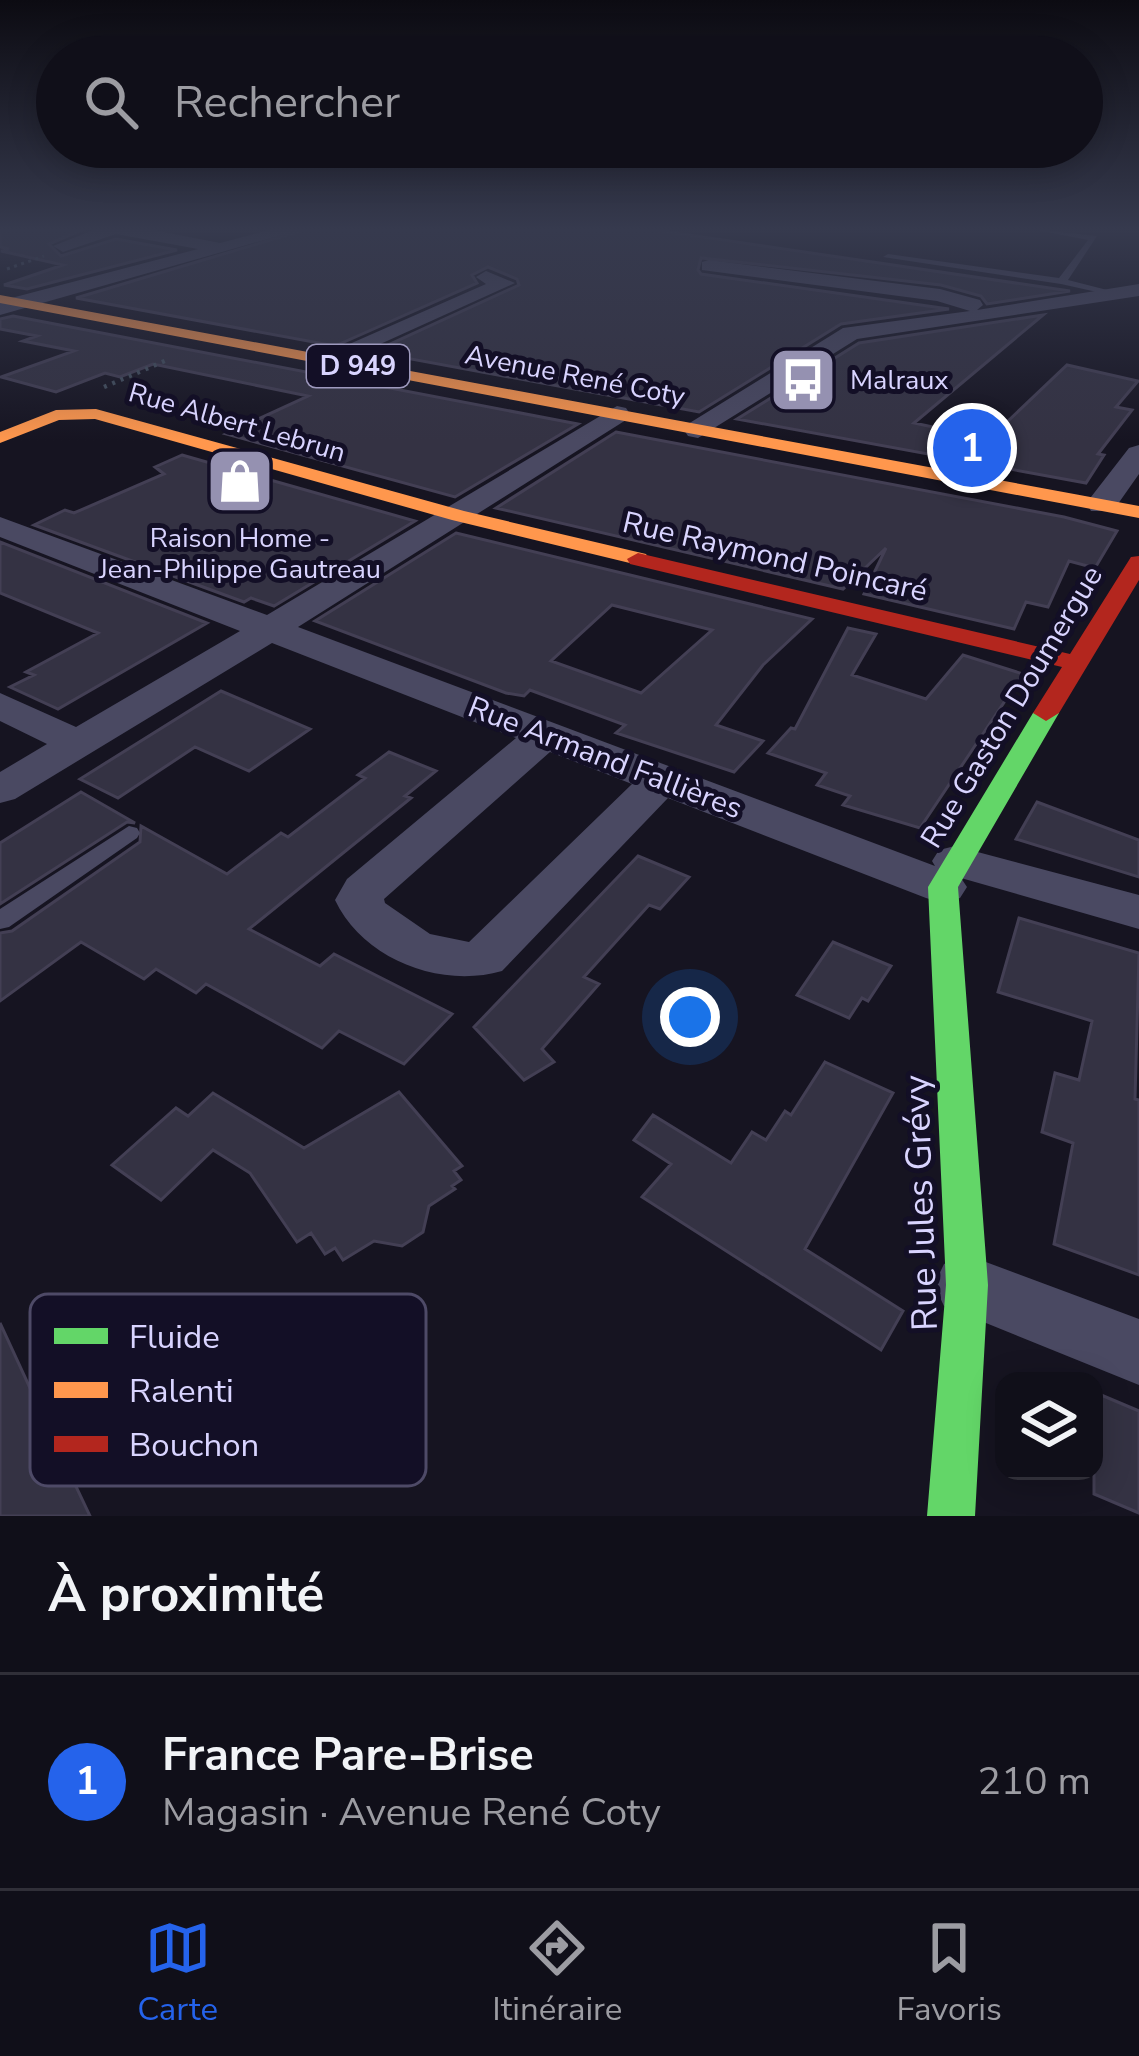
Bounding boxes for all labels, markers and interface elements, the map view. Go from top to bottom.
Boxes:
search box [36,36,1103,168]
icon: search [78,69,144,135]
text: Rechercher [174,72,400,133]
street label: Avenue René Coty [462,337,688,415]
road number: D 949 [307,345,409,387]
bus stop icon: Malraux [768,345,838,415]
place label: Malraux [850,362,949,399]
street label: Rue Albert Lebrun [124,374,350,472]
pin: 1 [933,403,1011,493]
shop icon: Raison Home - Jean-Philippe Gautreau [205,446,275,516]
street label: Rue Raymond Poincaré [619,502,931,612]
place label: Raison Home - Jean-Philippe Gautreau [98,520,381,588]
street label: Rue Gaston Doumergue [911,558,1113,856]
street label: Rue Armand Fallières [462,687,748,829]
your location [660,987,720,1047]
street label: Rue Jules Grévy [892,1074,950,1332]
legend [30,1294,426,1486]
text: Fluide [129,1315,220,1360]
text: Ralenti [129,1369,234,1414]
map controls [995,1372,1103,1480]
button: layers [995,1372,1103,1480]
text: Bouchon [129,1423,259,1468]
text: À proximité [48,1559,324,1629]
text: France Pare-Brise [162,1725,534,1786]
text: 1 [75,1755,99,1808]
text: 210 m [977,1755,1091,1808]
text: Magasin · Avenue René Coty [162,1786,661,1839]
tab: Carte [137,1915,218,2032]
tab: Itinéraire [492,1915,622,2032]
tab: Favoris [897,1915,1002,2032]

